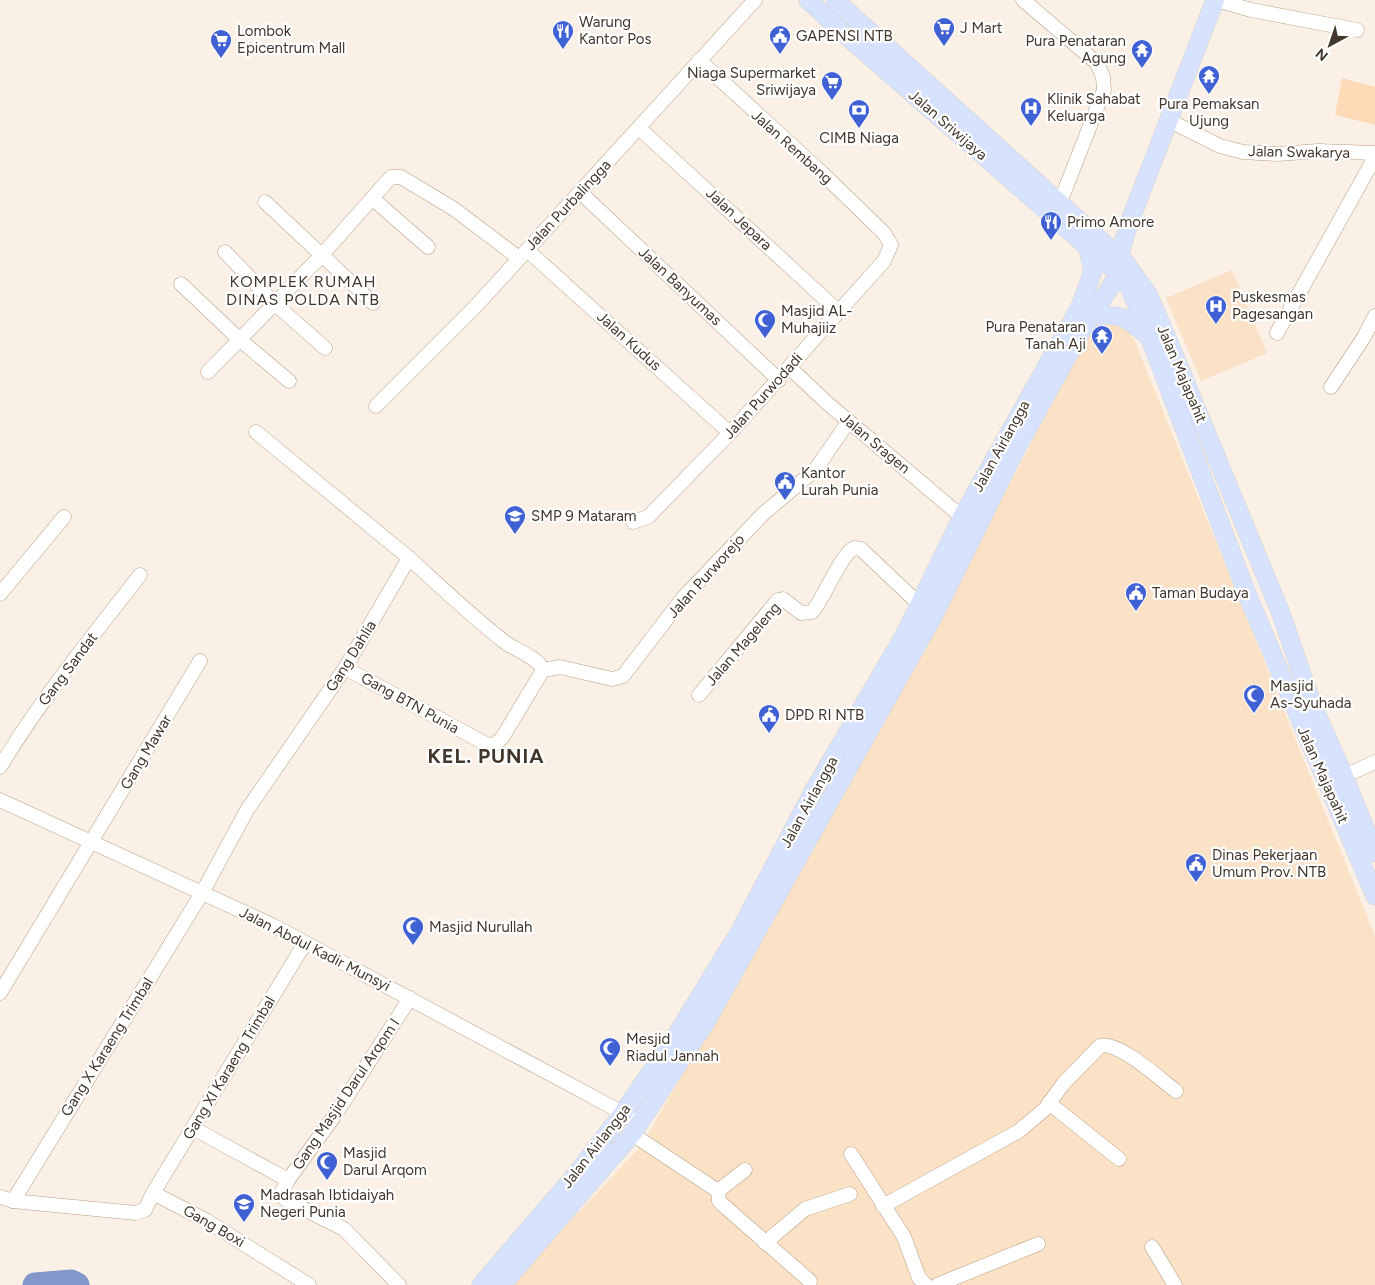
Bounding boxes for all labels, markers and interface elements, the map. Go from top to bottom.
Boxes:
place label: Warung Kantor Pos [579,13,651,48]
supermarket icon: J Mart [932,16,956,47]
restaurant icon: Warung Kantor Pos [551,19,575,50]
place label: J Mart [960,19,1003,37]
north arrow [1305,20,1355,70]
place label: Lombok Epicentrum Mall [237,22,345,57]
public building icon: GAPENSI NTB [768,24,792,55]
place label: GAPENSI NTB [796,27,893,45]
supermarket icon: Lombok Epicentrum Mall [209,28,233,59]
place label: Pura Penataran Agung [1025,32,1126,67]
temple icon: Pura Penataran Agung [1130,38,1154,69]
text: N [1312,45,1332,65]
place label: Niaga Supermarket Sriwijaya [687,64,816,99]
temple icon: Pura Pemaksan Ujung [1197,64,1221,95]
supermarket icon: Niaga Supermarket Sriwijaya [820,70,844,101]
street label: Jalan Sriwijaya [905,86,991,164]
place label: Klinik Sahabat Keluarga [1047,90,1141,125]
place label: Pura Pemaksan Ujung [1159,95,1259,130]
hospital icon: Klinik Sahabat Keluarga [1019,96,1043,127]
bank icon: CIMB Niaga [847,98,871,129]
street label: Jalan Rembang [748,106,836,188]
place label: CIMB Niaga [819,129,899,147]
street label: Jalan Swakarya [1248,142,1350,162]
street label: Jalan Purbalingga [521,156,615,254]
street label: Jalan Jepara [702,184,776,254]
restaurant icon: Primo Amore [1039,210,1063,241]
place label: Primo Amore [1067,213,1154,231]
street label: Jalan Banyumas [635,243,725,329]
district label: KOMPLEK RUMAH DINAS POLDA NTB [226,272,380,309]
place label: Puskesmas Pagesangan [1232,288,1313,323]
hospital icon: Puskesmas Pagesangan [1204,294,1228,325]
place label: Masjid AL- Muhajiiz [781,302,853,337]
street label: Jalan Kudus [593,308,665,374]
mosque icon: Masjid AL- Muhajiiz [753,308,777,339]
place label: Pura Penataran Tanah Aji [985,318,1086,353]
street label: Jalan Majapahit [1153,322,1211,426]
temple icon: Pura Penataran Tanah Aji [1090,324,1114,355]
street label: Jalan Purwodadi [720,349,806,443]
street label: Jalan Airlangga [968,397,1034,495]
street label: Jalan Sragen [836,409,914,477]
place label: Kantor Lurah Punia [801,464,878,499]
public building icon: Kantor Lurah Punia [773,470,797,501]
school or university icon: SMP 9 Mataram [503,504,527,535]
place label: SMP 9 Mataram [531,507,637,525]
street label: Jalan Purworejo [664,530,749,622]
public building icon: Taman Budaya [1124,581,1148,612]
place label: Taman Budaya [1152,584,1249,602]
street label: Jalan Mageleng [702,599,784,689]
street label: Gang Dahlia [322,617,380,695]
street label: Gang Sandat [35,628,102,709]
street label: Gang BTN Punia [358,669,462,737]
place label: Masjid As-Syuhada [1270,677,1351,712]
mosque icon: Masjid As-Syuhada [1242,683,1266,714]
public building icon: DPD RI NTB [757,703,781,734]
place label: DPD RI NTB [785,706,864,724]
street label: Gang Mawar [117,711,175,793]
street label: Jalan Majapahit [1294,724,1353,827]
district label: KEL. PUNIA [427,744,545,768]
street label: Jalan Airlangga [776,753,842,851]
place label: Dinas Pekerjaan Umum Prov. NTB [1212,846,1326,881]
public building icon: Dinas Pekerjaan Umum Prov. NTB [1184,852,1208,883]
street label: Jalan Abdul Kadir Munsyi [237,903,393,995]
mosque icon: Masjid Nurullah [401,915,425,946]
place label: Masjid Nurullah [429,918,532,936]
street label: Gang X Karaeng Trimbal [57,974,157,1120]
street label: Gang XI Karaeng Trimbal [179,993,279,1143]
street label: Gang Masjid Darul Arqom I [289,1015,403,1173]
place label: Mesjid Riadul Jannah [626,1030,719,1065]
mosque icon: Mesjid Riadul Jannah [598,1036,622,1067]
street label: Jalan Airlangga [558,1100,634,1192]
place label: Masjid Darul Arqom [343,1144,427,1179]
mosque icon: Masjid Darul Arqom [315,1150,339,1181]
place label: Madrasah Ibtidaiyah Negeri Punia [260,1186,394,1221]
school or university icon: Madrasah Ibtidaiyah Negeri Punia [232,1192,256,1223]
street label: Gang Boxi [180,1201,248,1251]

